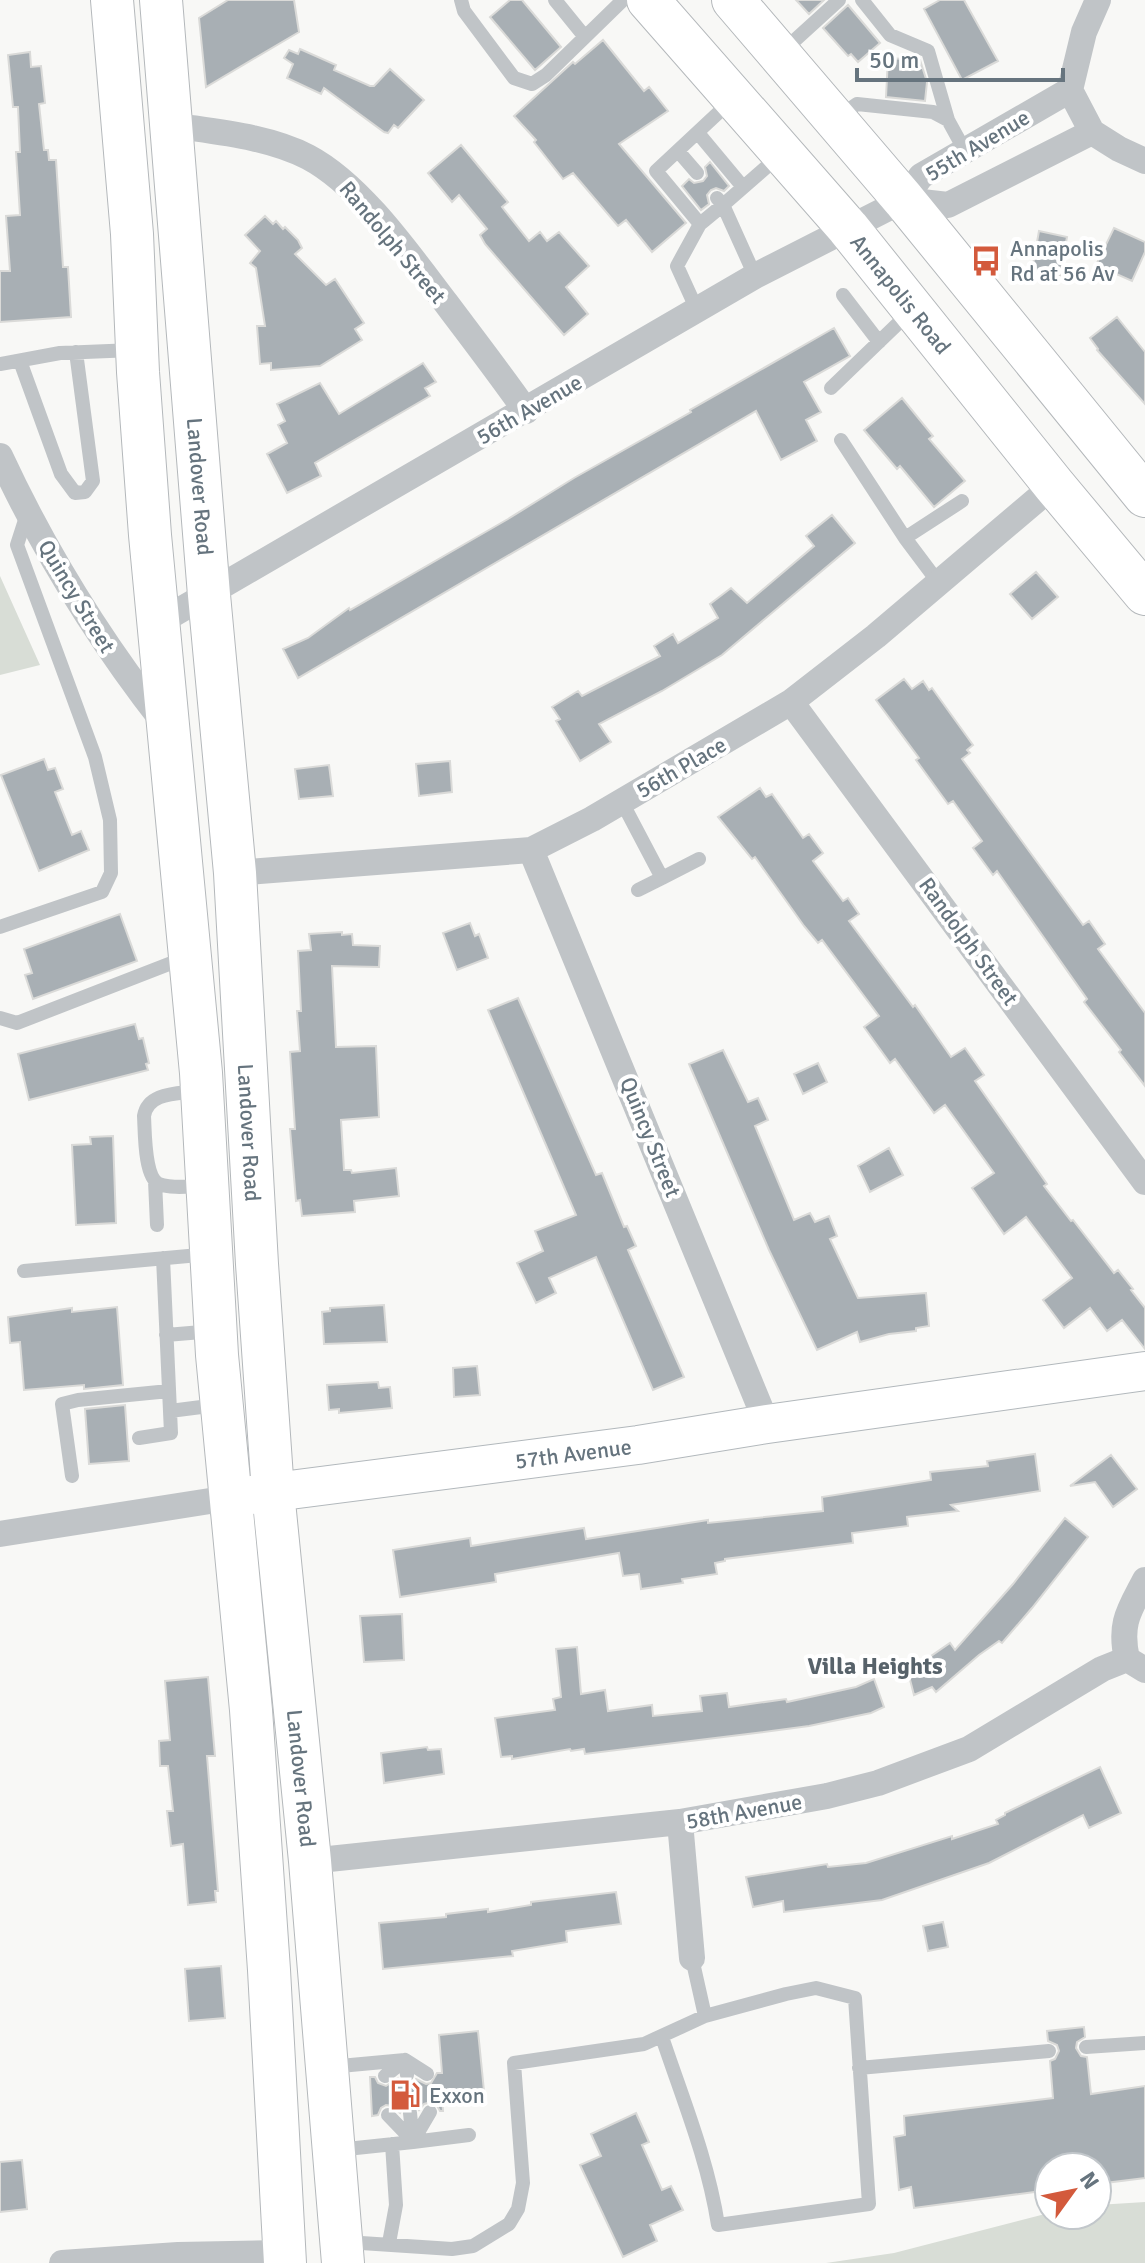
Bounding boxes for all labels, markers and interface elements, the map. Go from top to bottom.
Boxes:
scale bar [857,32,1063,82]
text: 50 m [869,45,919,75]
street label: 55th Avenue [920,104,1034,187]
street label: Randolph Street [334,176,452,309]
street label: Annapolis Road [844,229,957,360]
place label: Annapolis Rd at 56 Av [1010,235,1115,287]
bus stop icon: Annapolis Rd at 56 Av [969,244,1003,278]
street label: 56th Avenue [472,368,587,450]
street label: Landover Road [181,417,219,556]
street label: Quincy Street [32,535,121,658]
street label: 56th Place [631,731,731,804]
street label: Randolph Street [913,872,1024,1011]
street label: Landover Road [232,1063,266,1202]
street label: Quincy Street [614,1073,687,1201]
street label: 57th Avenue [513,1433,633,1475]
district label: Villa Heights [807,1651,943,1681]
street label: Landover Road [281,1708,322,1848]
street label: 58th Avenue [684,1788,804,1835]
fuel station icon: Exxon [388,2078,422,2112]
place label: Exxon [429,2082,485,2109]
north arrow [1033,2151,1113,2231]
text: N [1074,2167,1105,2194]

